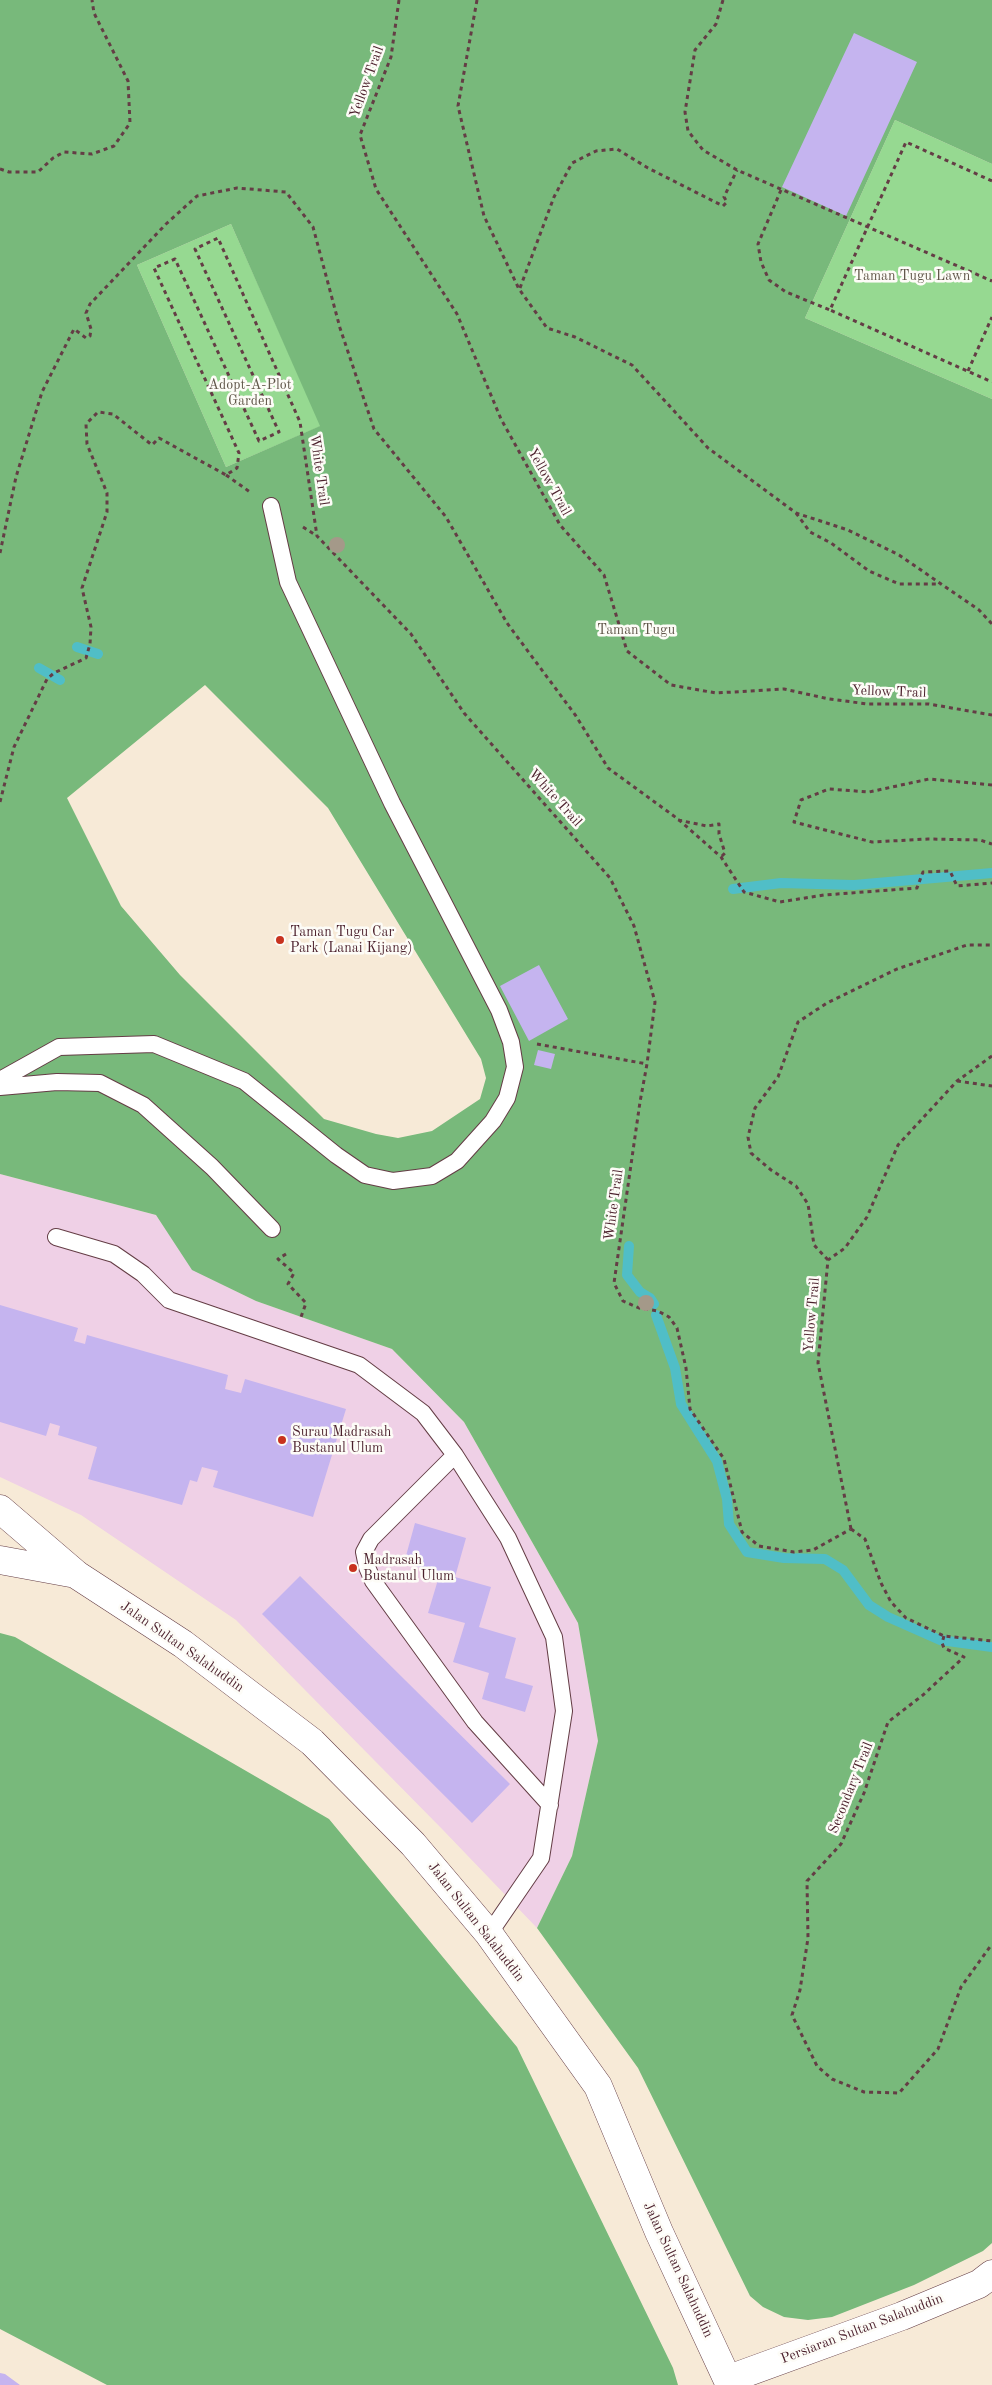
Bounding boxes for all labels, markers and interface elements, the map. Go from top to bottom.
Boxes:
street label: Yellow Trail [346,44,388,120]
park label: Taman Tugu Lawn [854,268,970,284]
park label: Adopt-A-Plot Garden [208,377,292,410]
street label: White Trail [306,433,332,507]
street label: Yellow Trail [523,445,575,519]
park label: Taman Tugu [597,622,675,638]
street label: Yellow Trail [851,682,927,702]
street label: White Trail [525,766,585,830]
place label: Taman Tugu Car Park (Lanai Kijang) [290,924,412,956]
marker: Taman Tugu Car Park (Lanai Kijang) [274,934,286,946]
street label: White Trail [601,1168,627,1242]
street label: Yellow Trail [800,1277,824,1353]
place label: Surau Madrasah Bustanul Ulum [292,1424,391,1456]
marker: Surau Madrasah Bustanul Ulum [276,1434,288,1446]
place label: Madrasah Bustanul Ulum [363,1552,454,1584]
marker: Madrasah Bustanul Ulum [347,1562,359,1574]
street label: Jalan Sultan Salahuddin [117,1598,247,1696]
street label: Secondary Trail [825,1740,877,1836]
street label: Jalan Sultan Salahuddin [424,1859,528,1985]
street label: Jalan Sultan Salahuddin [639,2200,717,2340]
street label: Persiaran Sultan Salahuddin [778,2290,946,2368]

